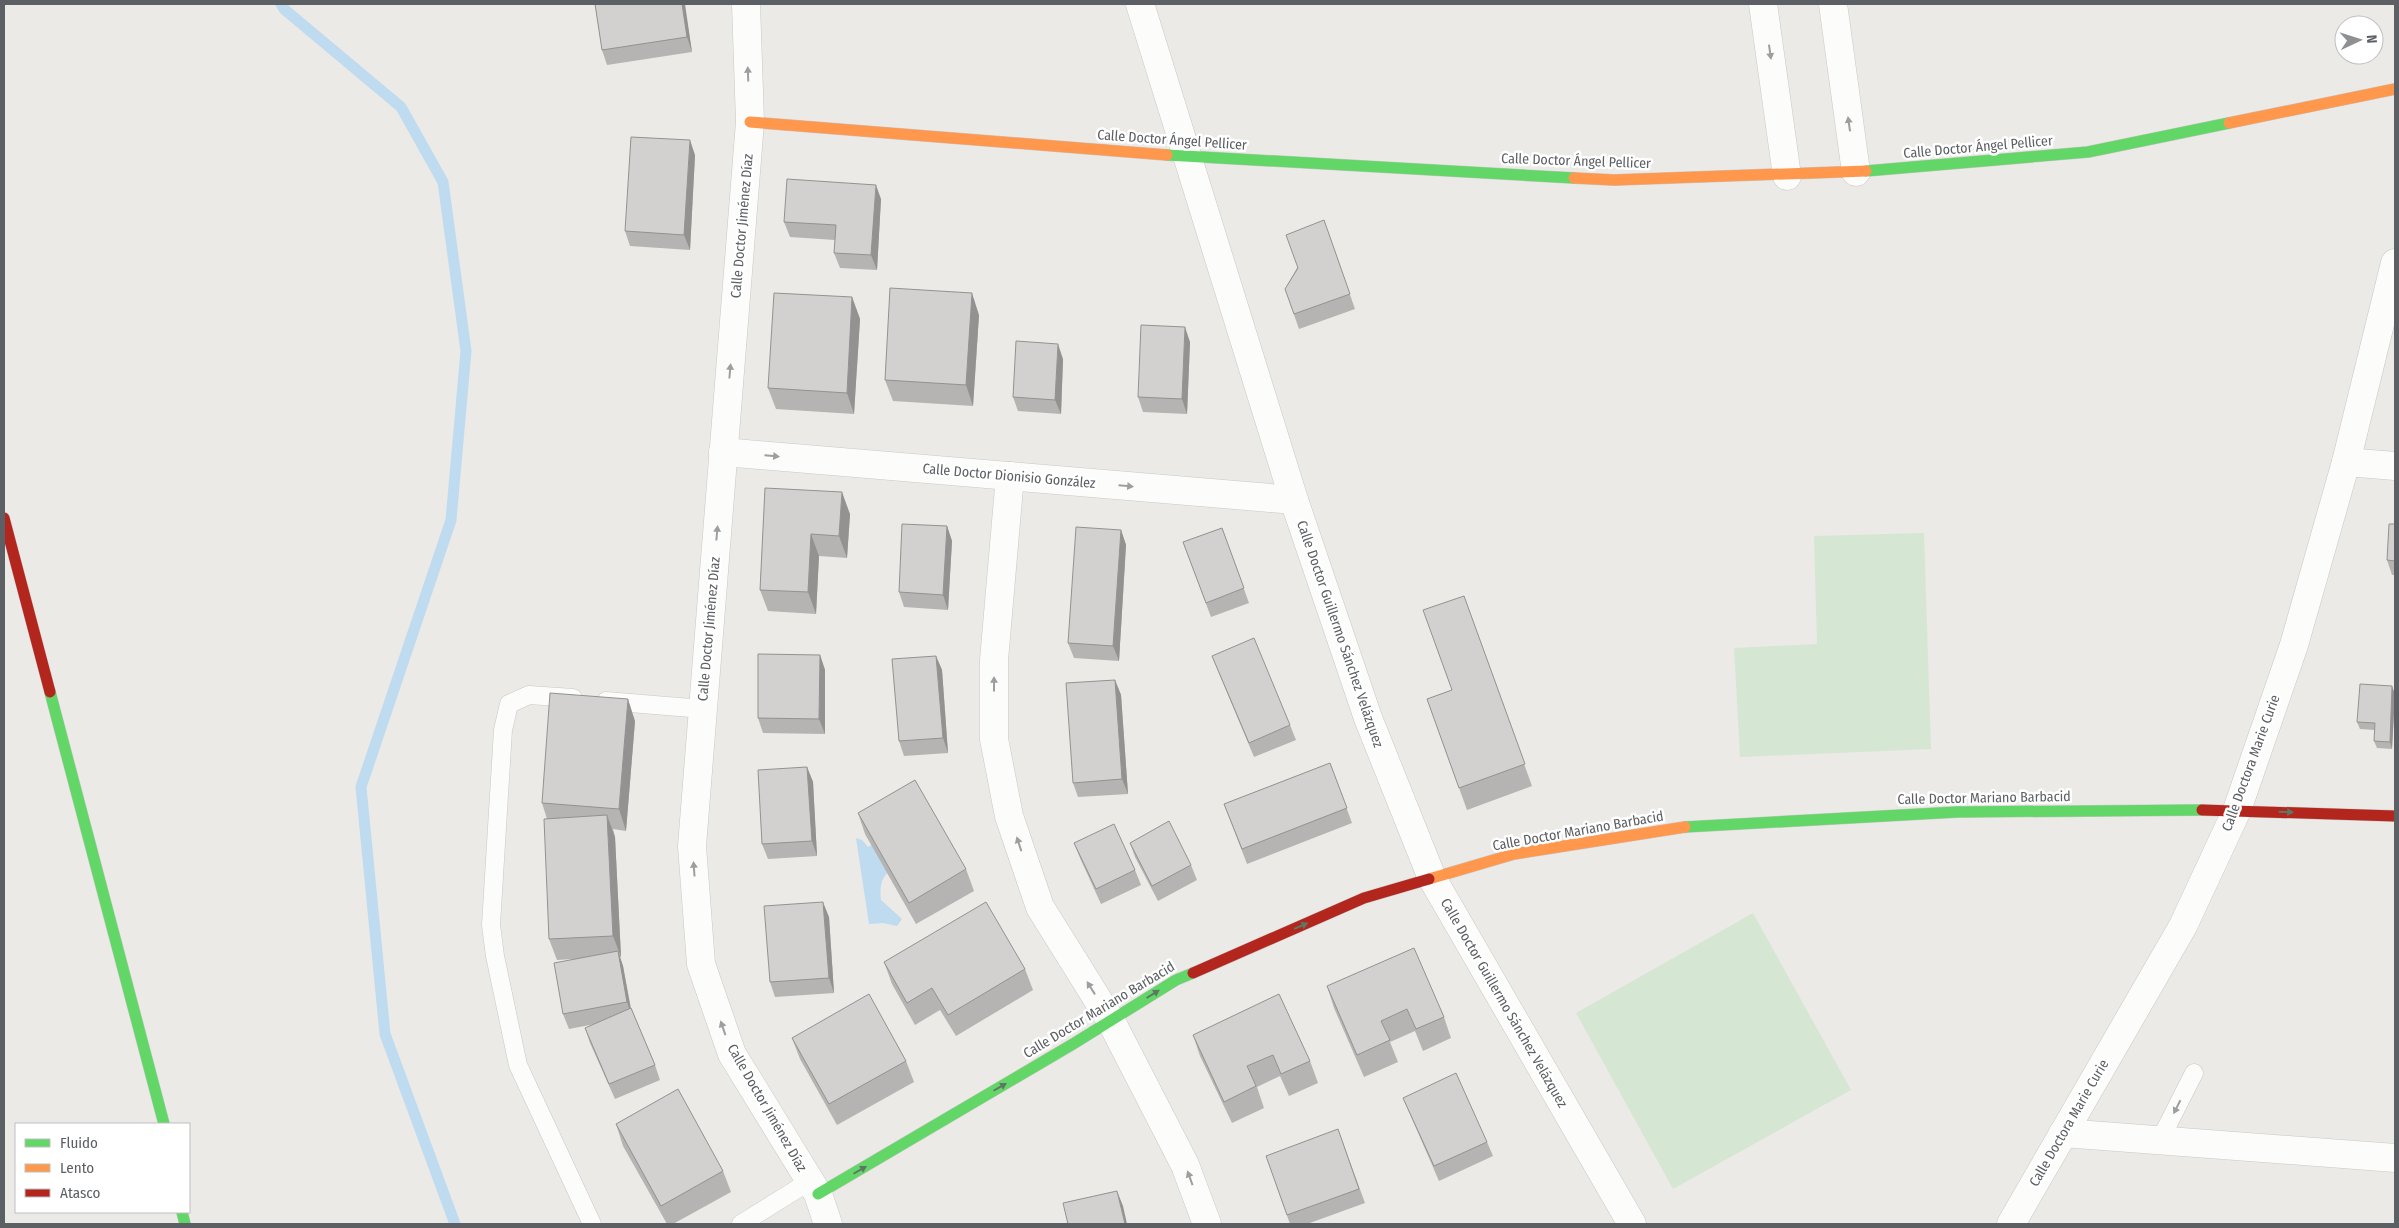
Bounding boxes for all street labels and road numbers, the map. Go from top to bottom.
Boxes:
street label: Calle Doctor Ángel Pellicer [1097,125,1248,154]
street label: Calle Doctor Ángel Pellicer [1903,131,2054,162]
street label: Calle Doctor Ángel Pellicer [1501,149,1651,172]
street label: Calle Doctor Jiménez Díaz [727,153,757,299]
street label: Calle Doctor Dionisio González [922,460,1097,492]
street label: Calle Doctor Guillermo Sánchez Velázquez [1293,518,1387,750]
street label: Calle Doctor Jiménez Díaz [694,556,724,702]
street label: Calle Doctora Marie Curie [2218,692,2284,834]
street label: Calle Doctor Mariano Barbacid [1897,788,2071,808]
street label: Calle Doctor Mariano Barbacid [1491,808,1665,854]
street label: Calle Doctor Guillermo Sánchez Velázquez [1437,895,1571,1111]
street label: Calle Doctor Mariano Barbacid [1020,958,1178,1062]
street label: Calle Doctor Jiménez Díaz [723,1041,811,1175]
street label: Calle Doctora Marie Curie [2026,1056,2112,1190]

